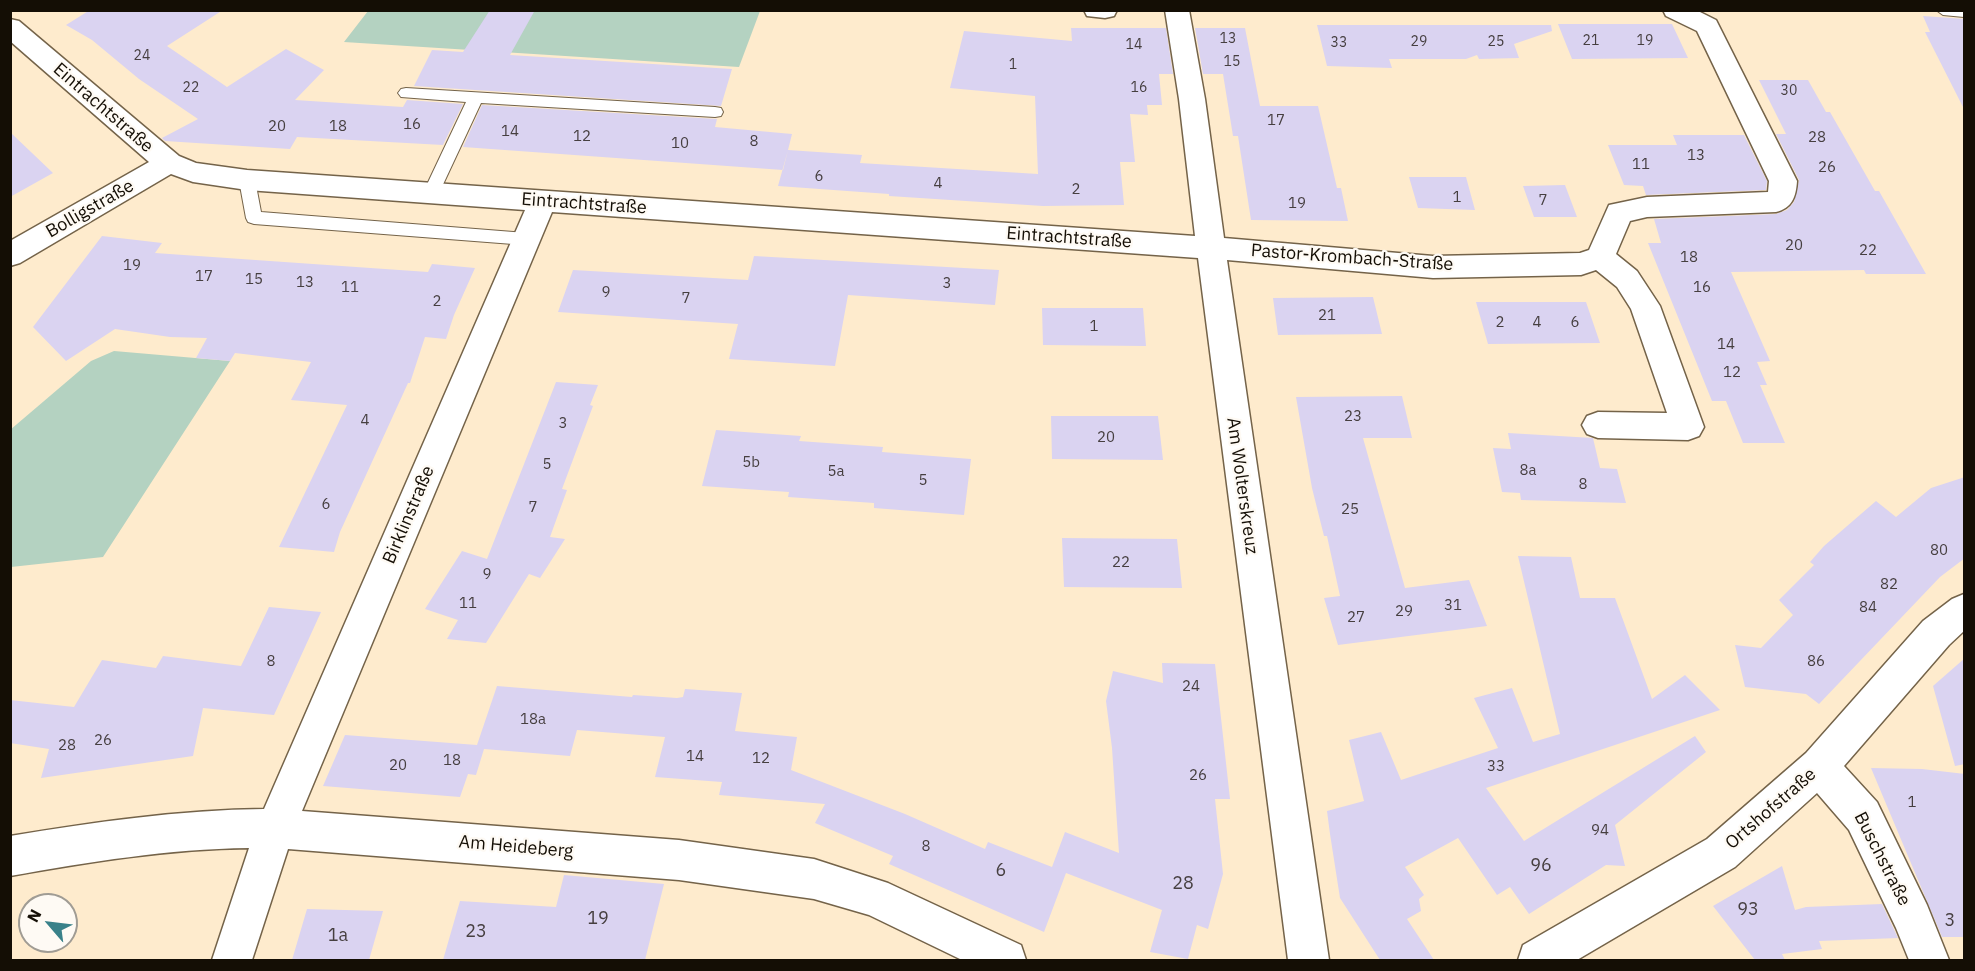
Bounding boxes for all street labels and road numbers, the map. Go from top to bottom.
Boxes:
street label: Eintrachtstraße [48,59,158,157]
street label: Bolligstraße [42,175,138,243]
street label: Eintrachtstraße [521,189,647,219]
street label: Eintrachtstraße [1006,223,1132,253]
street label: Pastor-Krombach-Straße [1250,240,1454,276]
street label: Am Wolterskreuz [1222,416,1262,556]
street label: Birklinstraße [379,463,439,567]
street label: Ortshofstraße [1721,764,1821,854]
street label: Buschstraße [1849,808,1915,910]
street label: Am Heideberg [458,831,574,863]

